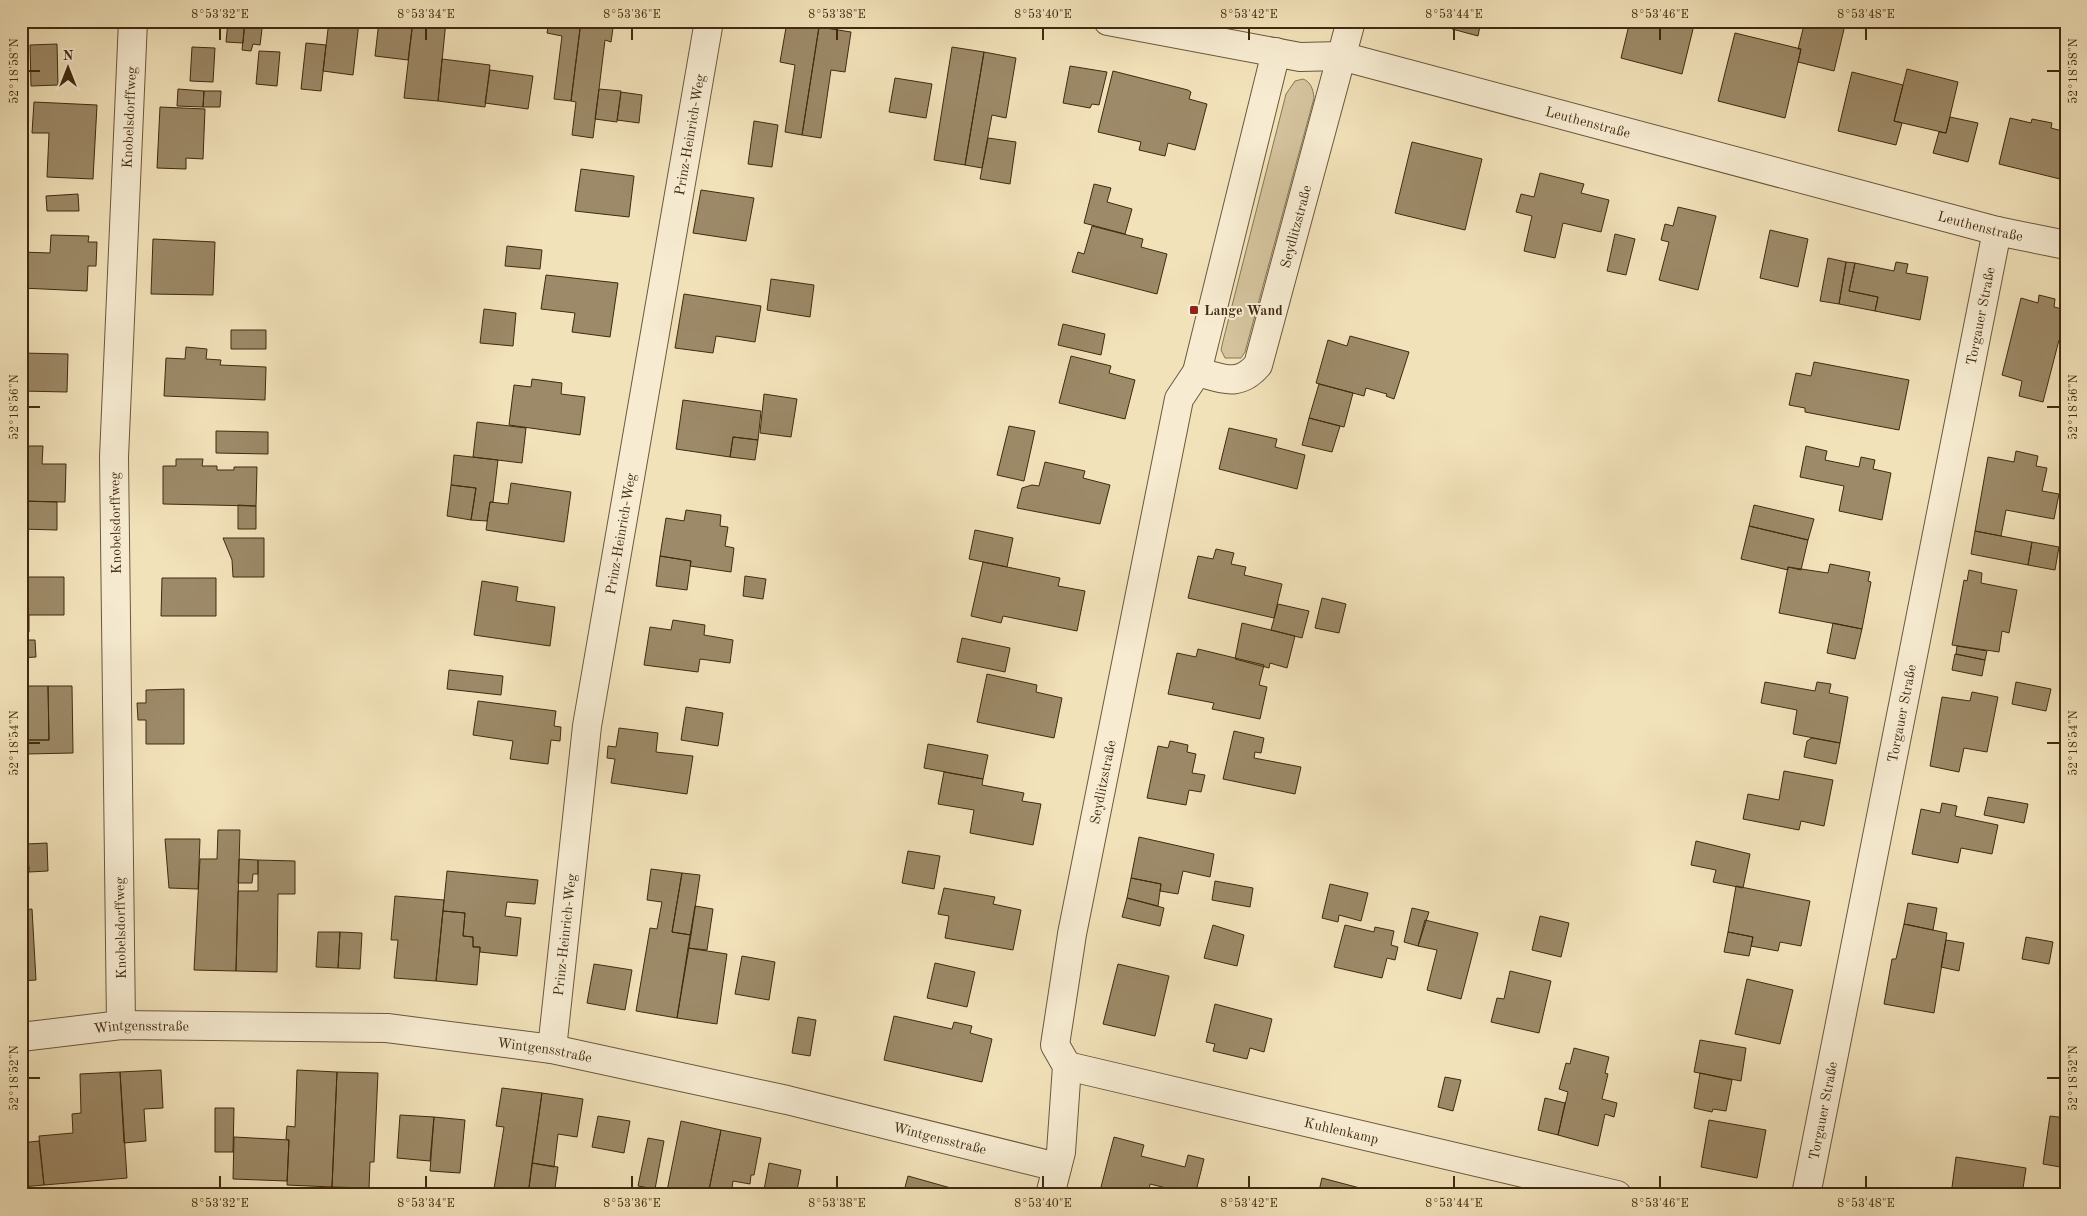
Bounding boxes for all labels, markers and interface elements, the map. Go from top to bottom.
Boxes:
text: 8°53'32"E [191,8,249,21]
text: 8°53'34"E [397,8,455,21]
text: 8°53'36"E [603,8,661,21]
text: 8°53'38"E [808,8,866,21]
text: 8°53'40"E [1014,8,1072,21]
text: 8°53'42"E [1220,8,1278,21]
text: 8°53'44"E [1425,8,1483,21]
text: 8°53'46"E [1631,8,1689,21]
text: 8°53'48"E [1837,8,1895,21]
text: 52°18'58"N [8,38,21,104]
text: 52°18'58"N [2067,38,2080,104]
north arrow [42,42,92,92]
text: N [63,49,74,63]
street label: Knobelsdorffweg [121,66,139,169]
street label: Prinz-Heinrich-Weg [673,73,708,197]
street label: Leuthenstraße [1544,105,1632,141]
street label: Seydlitzstraße [1279,184,1314,270]
street label: Leuthenstraße [1936,209,2024,244]
street label: Torgauer Straße [1965,266,1998,367]
marker: Lange Wand [1188,304,1200,316]
place label: Lange Wand [1204,304,1283,318]
text: 52°18'56"N [8,374,21,440]
text: 52°18'56"N [2067,374,2080,440]
street label: Knobelsdorffweg [108,471,124,574]
street label: Prinz-Heinrich-Weg [604,472,639,596]
street label: Torgauer Straße [1886,663,1919,764]
text: 52°18'54"N [8,710,21,776]
text: 52°18'54"N [2067,710,2080,776]
street label: Seydlitzstraße [1088,739,1119,825]
street label: Prinz-Heinrich-Weg [552,872,579,997]
street label: Knobelsdorffweg [113,876,129,979]
street label: Wintgensstraße [93,1019,189,1036]
street label: Wintgensstraße [496,1036,593,1065]
text: 52°18'52"N [8,1045,21,1111]
text: 52°18'52"N [2067,1045,2080,1111]
street label: Torgauer Straße [1807,1060,1840,1161]
street label: Kuhlenkamp [1303,1116,1380,1147]
street label: Wintgensstraße [891,1121,988,1157]
text: 8°53'32"E [191,1197,249,1210]
text: 8°53'34"E [397,1197,455,1210]
text: 8°53'36"E [603,1197,661,1210]
text: 8°53'38"E [808,1197,866,1210]
text: 8°53'40"E [1014,1197,1072,1210]
text: 8°53'42"E [1220,1197,1278,1210]
text: 8°53'44"E [1425,1197,1483,1210]
text: 8°53'46"E [1631,1197,1689,1210]
text: 8°53'48"E [1837,1197,1895,1210]

